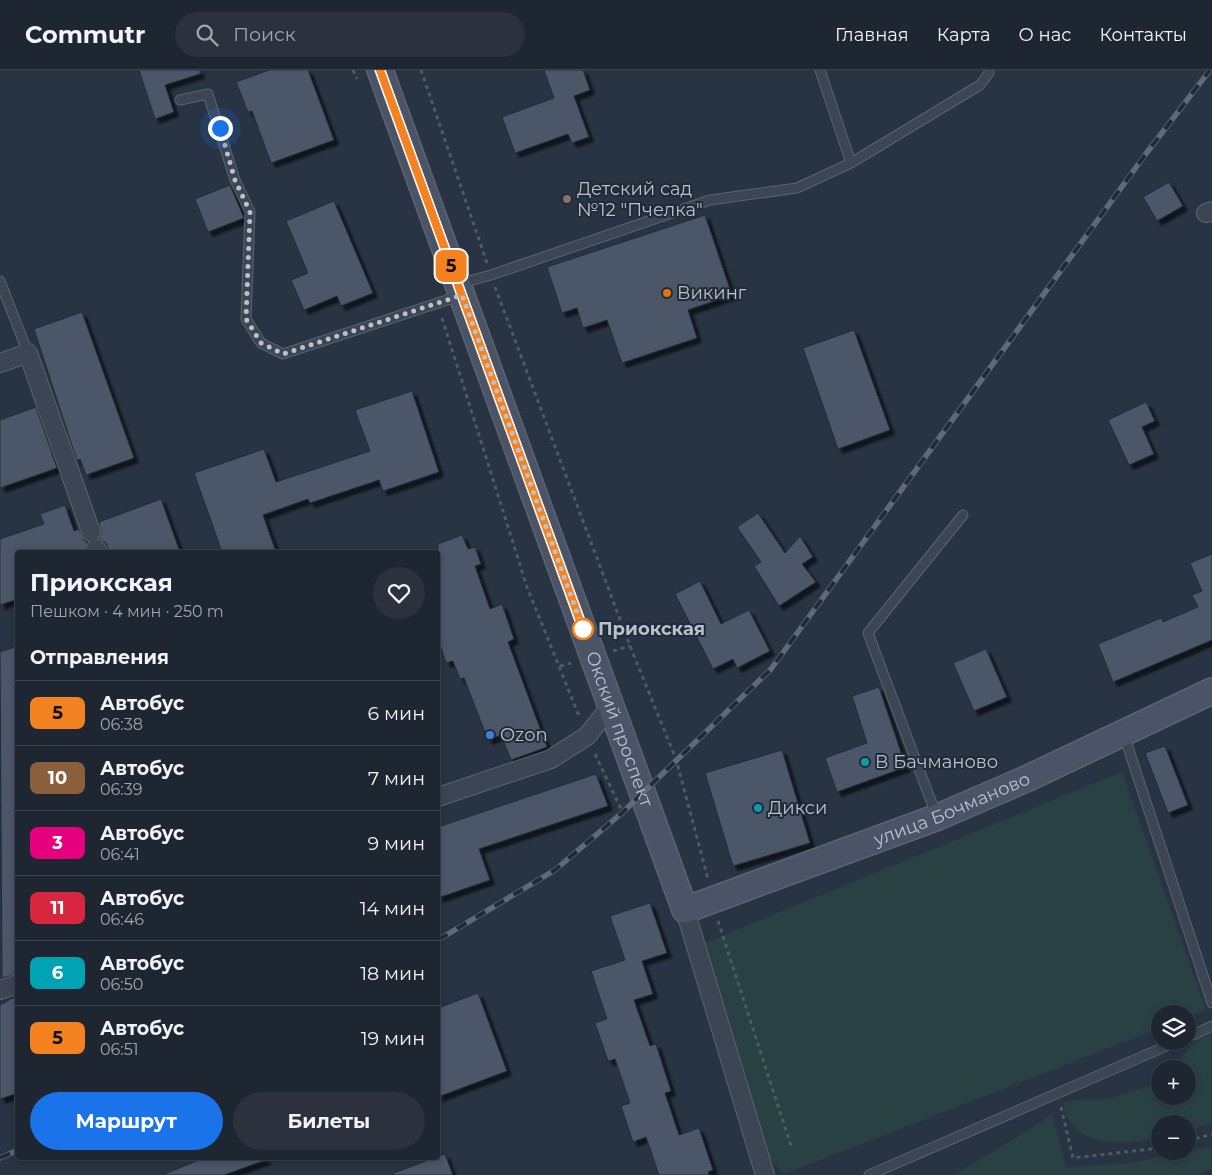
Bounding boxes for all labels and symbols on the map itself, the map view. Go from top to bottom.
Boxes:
your location [208,116,233,141]
place label: Детский сад №12 "Пчелка" [577,178,703,221]
marker: Детский сад №12 "Пчелка" [561,193,573,205]
line badge: 5 [435,250,467,282]
place label: Викинг [677,282,747,304]
marker: Викинг [661,287,673,299]
marker: Приокская [572,618,594,640]
place label: Приокская [598,618,705,640]
street label: Окский проспект [581,648,658,810]
place label: Ozon [500,724,548,746]
marker: Ozon [484,729,496,741]
place label: В Бачманово [875,751,998,773]
marker: В Бачманово [859,756,871,768]
street label: улица Бочманово [870,768,1034,851]
place label: Дикси [768,797,827,819]
marker: Дикси [752,802,764,814]

